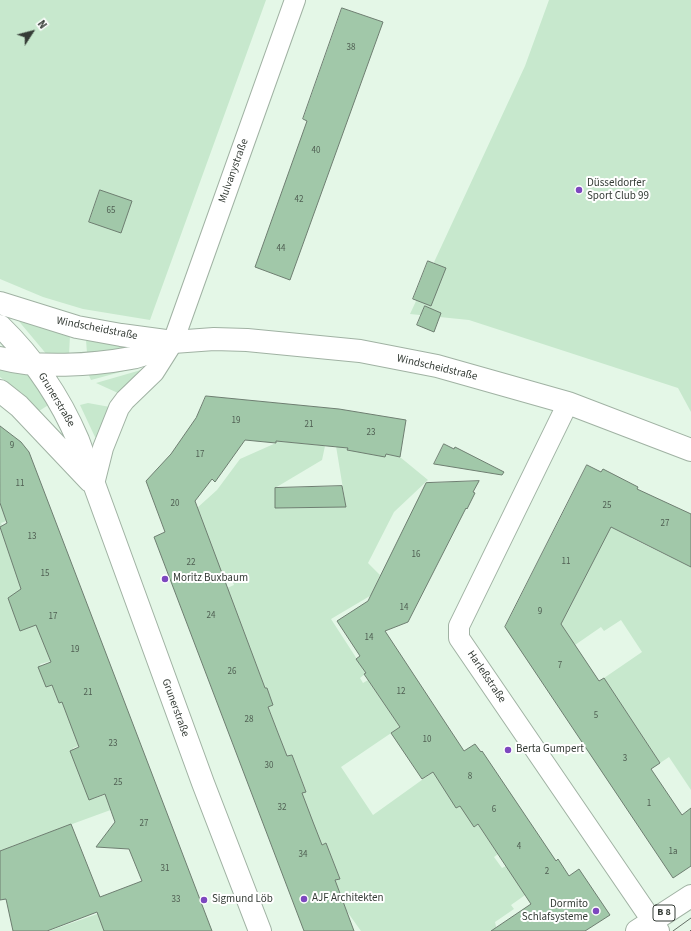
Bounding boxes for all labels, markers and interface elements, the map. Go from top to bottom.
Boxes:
north arrow [12,12,52,52]
text: N [34,17,50,32]
house number: 38 [347,43,355,53]
street label: Mulvanystraße [216,137,252,205]
house number: 40 [312,146,320,156]
place label: Düsseldorfer Sport Club 99 [587,177,649,203]
marker: Düsseldorfer Sport Club 99 [574,185,584,195]
house number: 42 [295,195,303,205]
house number: 65 [107,206,115,216]
house number: 44 [277,244,285,254]
street label: Windscheidstraße [55,315,139,343]
street label: Windscheidstraße [395,352,479,384]
street label: Grunerstraße [35,371,77,429]
house number: 19 [232,416,240,426]
house number: 21 [305,420,313,430]
house number: 23 [367,428,375,438]
house number: 9 [10,441,14,451]
house number: 17 [196,450,204,460]
house number: 11 [16,479,24,489]
house number: 20 [171,499,179,509]
house number: 25 [603,501,611,511]
house number: 27 [661,519,669,529]
house number: 13 [28,532,36,542]
house number: 16 [412,550,420,560]
house number: 11 [562,557,570,567]
house number: 22 [187,558,195,568]
house number: 15 [41,569,49,579]
place label: Moritz Buxbaum [173,572,248,586]
marker: Moritz Buxbaum [160,574,170,584]
house number: 14 [400,603,408,613]
house number: 9 [538,607,542,617]
house number: 24 [207,611,215,621]
house number: 17 [49,612,57,622]
house number: 14 [365,633,373,643]
house number: 19 [71,645,79,655]
street label: Harleßstraße [464,648,508,706]
house number: 7 [558,661,562,671]
house number: 26 [228,667,236,677]
street label: Grunerstraße [158,677,192,739]
house number: 12 [397,687,405,697]
house number: 21 [84,688,92,698]
house number: 5 [594,711,598,721]
house number: 28 [245,715,253,725]
house number: 10 [423,735,431,745]
house number: 23 [109,739,117,749]
place label: Berta Gumpert [516,743,584,757]
marker: Berta Gumpert [503,745,513,755]
house number: 3 [623,754,627,764]
house number: 30 [265,761,273,771]
house number: 8 [468,772,472,782]
house number: 25 [114,778,122,788]
house number: 1 [647,799,651,809]
house number: 32 [278,803,286,813]
house number: 6 [492,805,496,815]
house number: 27 [140,819,148,829]
house number: 4 [517,842,521,852]
house number: 1a [668,847,678,857]
house number: 34 [299,850,307,860]
house number: 31 [161,864,169,874]
house number: 2 [545,867,549,877]
place label: AJF Architekten [312,892,384,906]
place label: Sigmund Löb [212,893,273,907]
marker: AJF Architekten [299,894,309,904]
house number: 33 [172,895,180,905]
marker: Sigmund Löb [199,895,209,905]
place label: Dormito Schlafsysteme [522,898,588,924]
road number: B 8 [653,905,675,921]
marker: Dormito Schlafsysteme [591,906,601,916]

